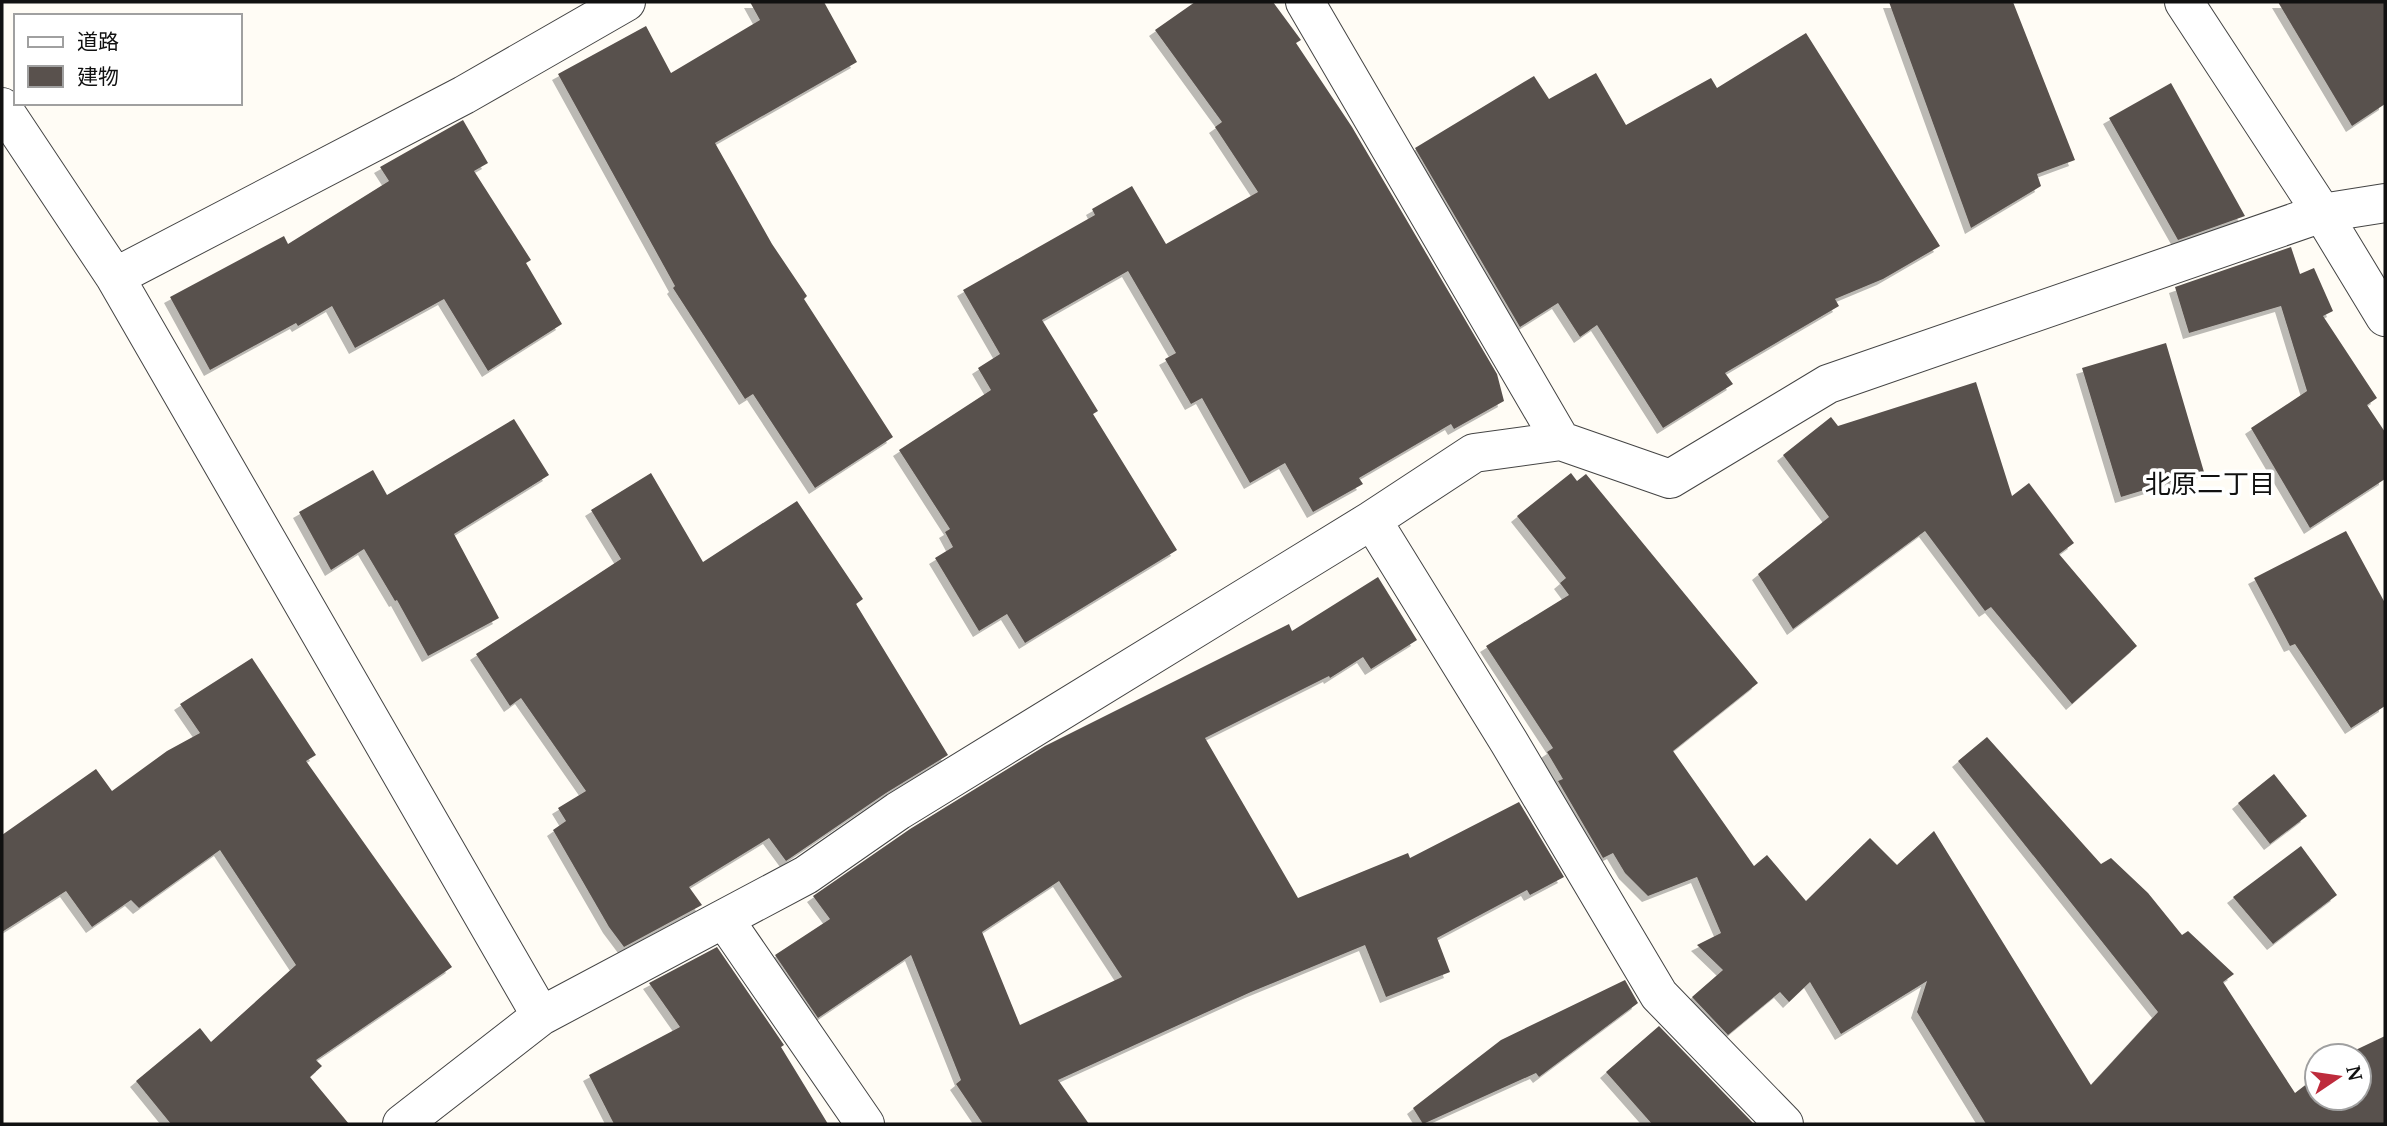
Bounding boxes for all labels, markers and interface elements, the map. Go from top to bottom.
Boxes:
legend [14,14,242,105]
text: 道路 [77,27,119,55]
text: 建物 [77,62,119,90]
district label: 北原二丁目 [2145,465,2275,501]
north arrow [2303,1042,2373,1112]
text: N [2340,1063,2369,1083]

